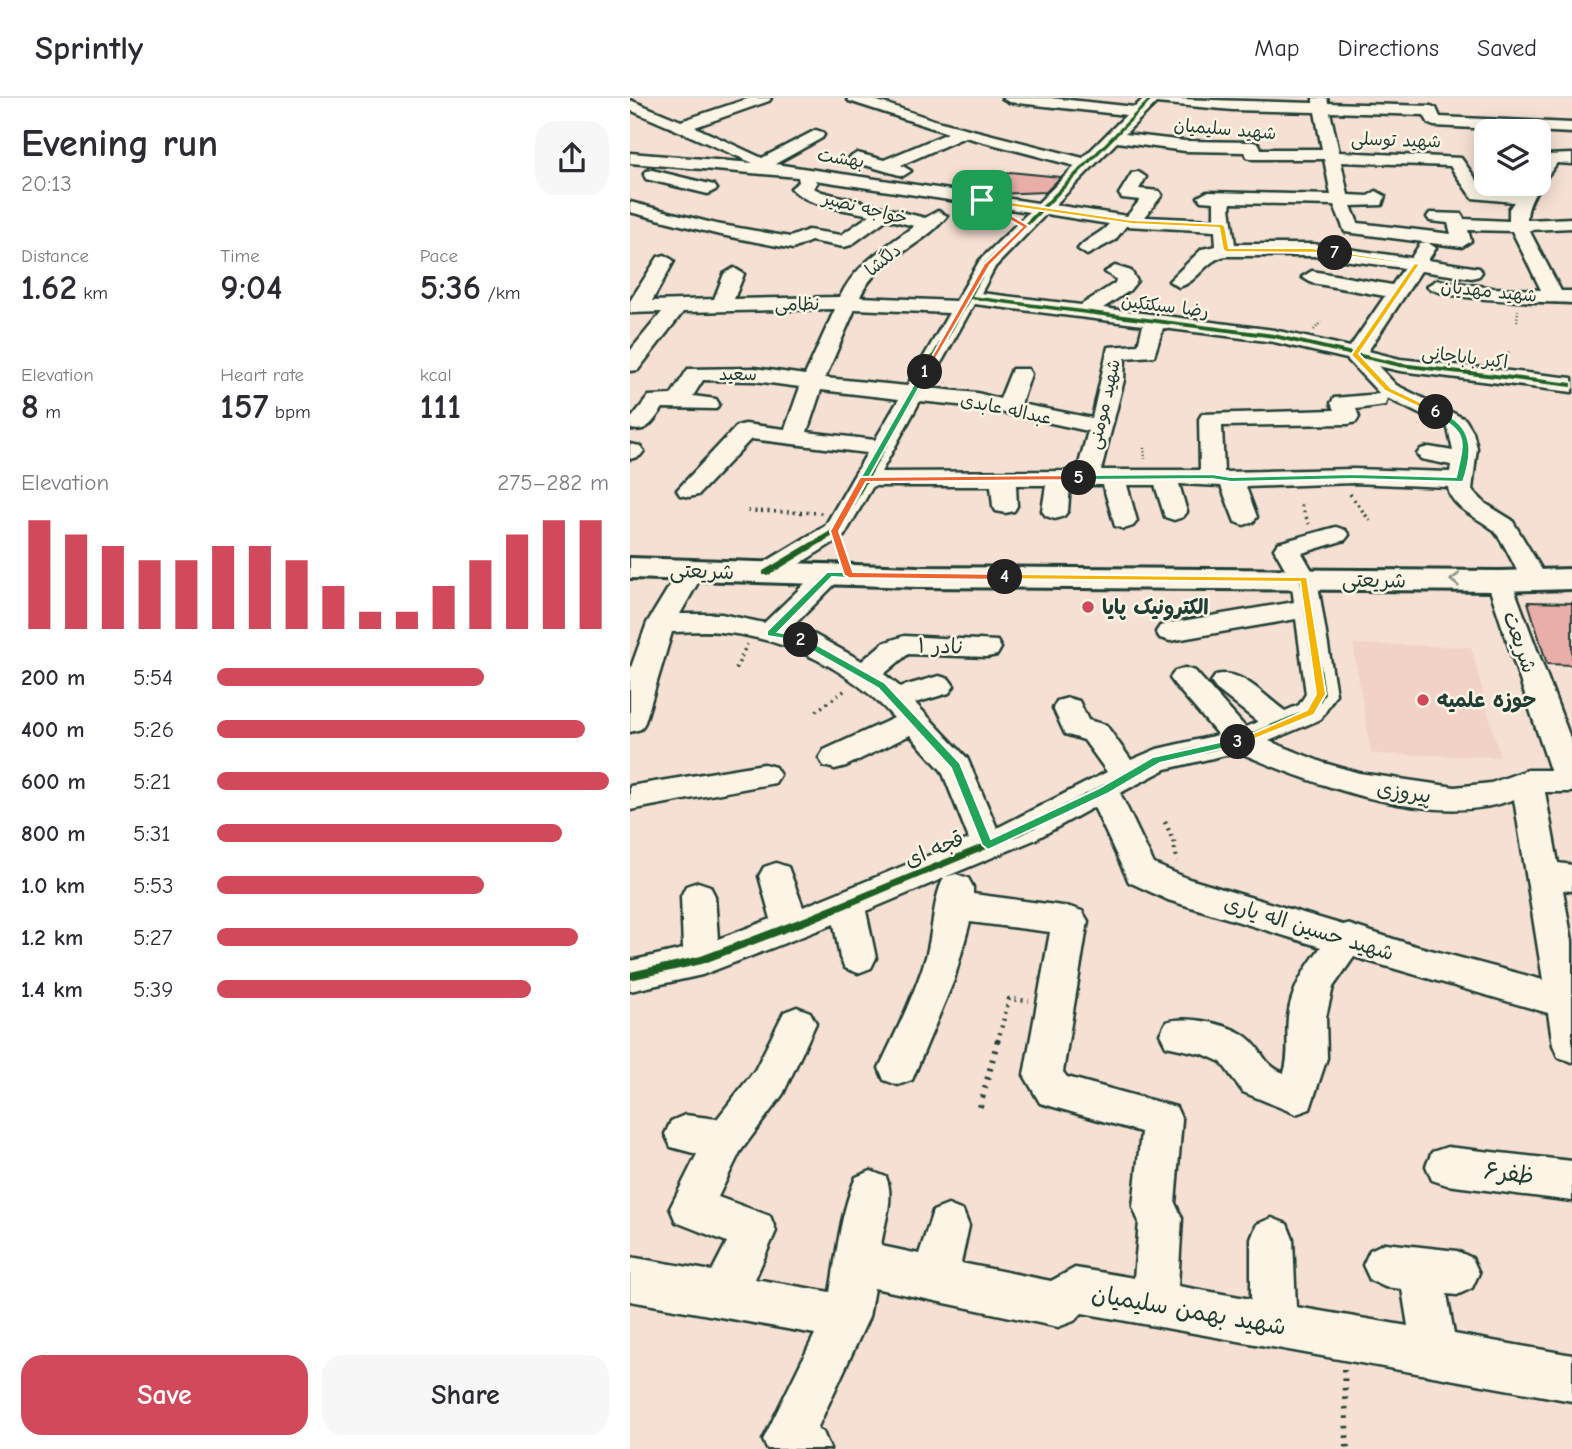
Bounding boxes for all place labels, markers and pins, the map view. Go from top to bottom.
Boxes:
pin [952,170,1012,230]
pin: 7 [1318,236,1352,270]
pin: 1 [908,354,942,390]
pin: 6 [1418,394,1454,430]
pin: 5 [1062,460,1096,496]
pin: 4 [988,560,1022,594]
place label: الکترونیک پایا [1102,595,1209,621]
marker: الکترونیک پایا [1080,599,1096,615]
pin: 2 [784,622,818,658]
place label: حوزه علمیه [1437,688,1536,713]
marker: حوزه علمیه [1415,692,1431,708]
pin: 3 [1220,724,1256,760]

